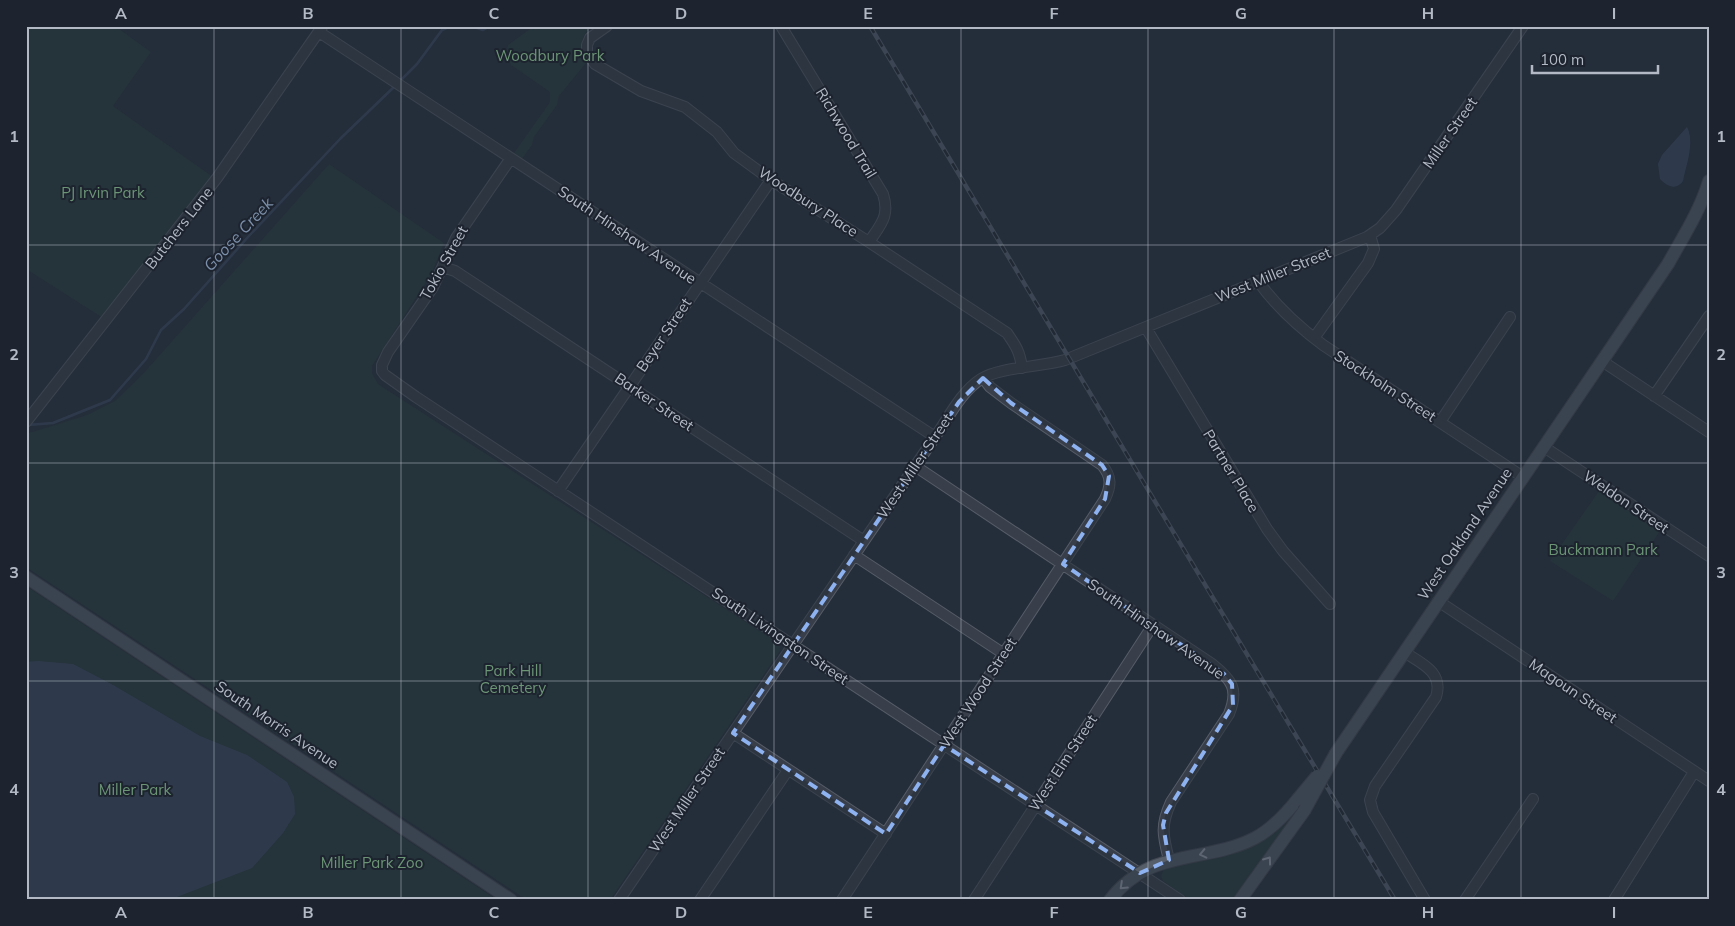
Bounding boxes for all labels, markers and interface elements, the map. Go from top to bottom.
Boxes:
text: A [115,3,127,23]
text: B [302,3,314,23]
text: C [489,3,500,23]
text: D [675,3,687,23]
text: E [863,3,873,23]
text: F [1049,3,1059,23]
text: G [1235,3,1247,23]
text: H [1422,3,1434,23]
text: I [1612,3,1616,23]
scale bar [1532,42,1659,74]
park label: Woodbury Park [496,46,605,65]
text: 100 m [1540,50,1584,69]
street label: Richwood Trail [812,84,881,182]
street label: Miller Street [1418,93,1481,172]
text: 1 [9,126,19,146]
text: 1 [1716,126,1726,146]
street label: Woodbury Place [755,162,862,241]
street label: South Hinshaw Avenue [555,181,700,288]
park label: PJ Irvin Park [61,183,145,202]
street label: Butchers Lane [141,183,217,273]
water label: Goose Creek [199,193,278,275]
street label: Tokio Street [415,222,472,303]
street label: West Miller Street [1212,243,1333,306]
street label: Beyer Street [632,294,695,375]
text: 2 [9,344,19,364]
text: 2 [1716,344,1726,364]
street label: Stockholm Street [1331,346,1440,426]
street label: Barker Street [611,368,697,435]
street label: West Miller Street [872,409,957,522]
street label: Partner Place [1199,426,1264,516]
street label: West Oakland Avenue [1413,464,1516,603]
street label: Weldon Street [1580,466,1673,537]
park label: Buckmann Park [1548,540,1658,559]
text: 3 [9,562,19,582]
text: 3 [1716,562,1726,582]
street label: South Hinshaw Avenue [1084,574,1228,683]
street label: South Livingston Street [708,583,852,688]
street label: West Wood Street [935,634,1020,752]
street label: Magoun Street [1526,654,1621,727]
park label: Park Hill Cemetery [480,661,546,697]
street label: South Morris Avenue [212,676,342,773]
street label: West Elm Street [1024,711,1101,815]
street label: West Miller Street [644,743,729,856]
text: 4 [9,779,19,799]
text: 4 [1716,779,1726,799]
park label: Miller Park [99,780,172,799]
one-way arrow [1198,848,1207,859]
park label: Miller Park Zoo [321,853,423,872]
one-way arrow [1262,856,1271,866]
one-way arrow [1120,880,1129,889]
text: A [115,902,127,922]
text: B [302,902,314,922]
text: C [489,902,500,922]
text: D [675,902,687,922]
text: E [863,902,873,922]
text: F [1049,902,1059,922]
text: G [1235,902,1247,922]
text: H [1422,902,1434,922]
text: I [1612,902,1616,922]

